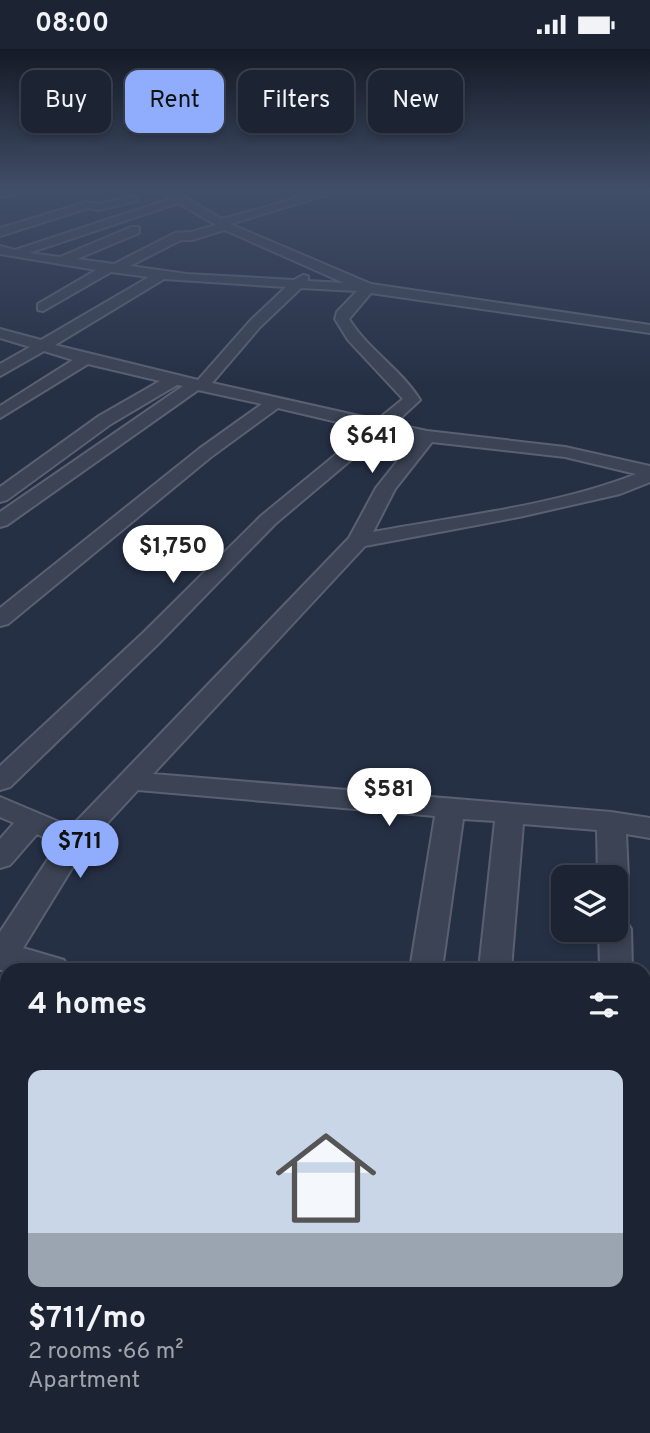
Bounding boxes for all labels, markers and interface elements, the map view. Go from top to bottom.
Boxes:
text: 08:00 [35,8,109,41]
chip: Buy [21,70,111,133]
chip: Rent [125,70,224,133]
chip: Filters [238,70,354,133]
chip: New [368,70,463,133]
pin: $641 [331,415,413,475]
text: $641 [346,423,398,452]
pin: $1,750 [116,525,230,585]
text: $1,750 [139,533,207,562]
pin: $581 [348,769,430,828]
text: $581 [363,776,415,805]
pin: $711 [39,821,121,880]
text: $711 [57,828,103,857]
map controls [551,865,628,942]
button: layers [551,865,628,942]
icon: filters [585,986,623,1024]
text: 4 homes [28,987,147,1024]
icon: home [263,1115,389,1241]
text: $711/mo [28,1301,146,1338]
text: 2 rooms · 66 m² [28,1338,184,1367]
text: Apartment [28,1367,140,1396]

